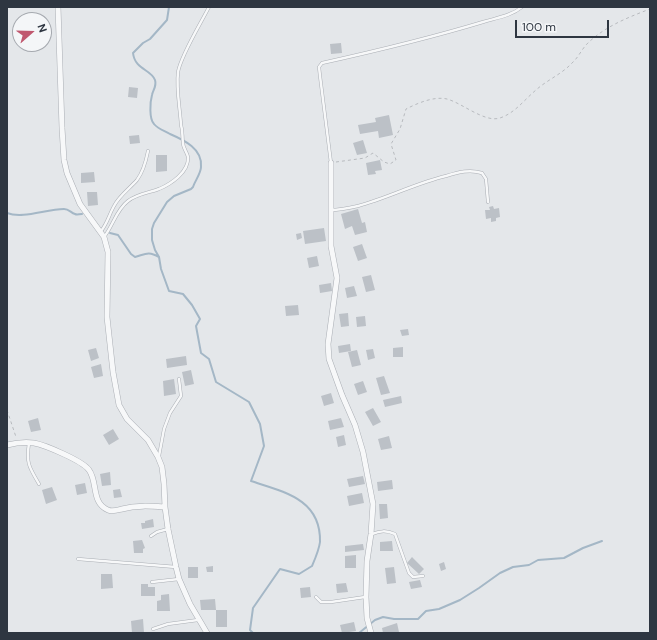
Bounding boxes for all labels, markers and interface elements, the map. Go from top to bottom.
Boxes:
north arrow [12,12,52,52]
scale bar [517,12,611,38]
text: 100 m [522,19,556,35]
text: N [34,22,50,34]

